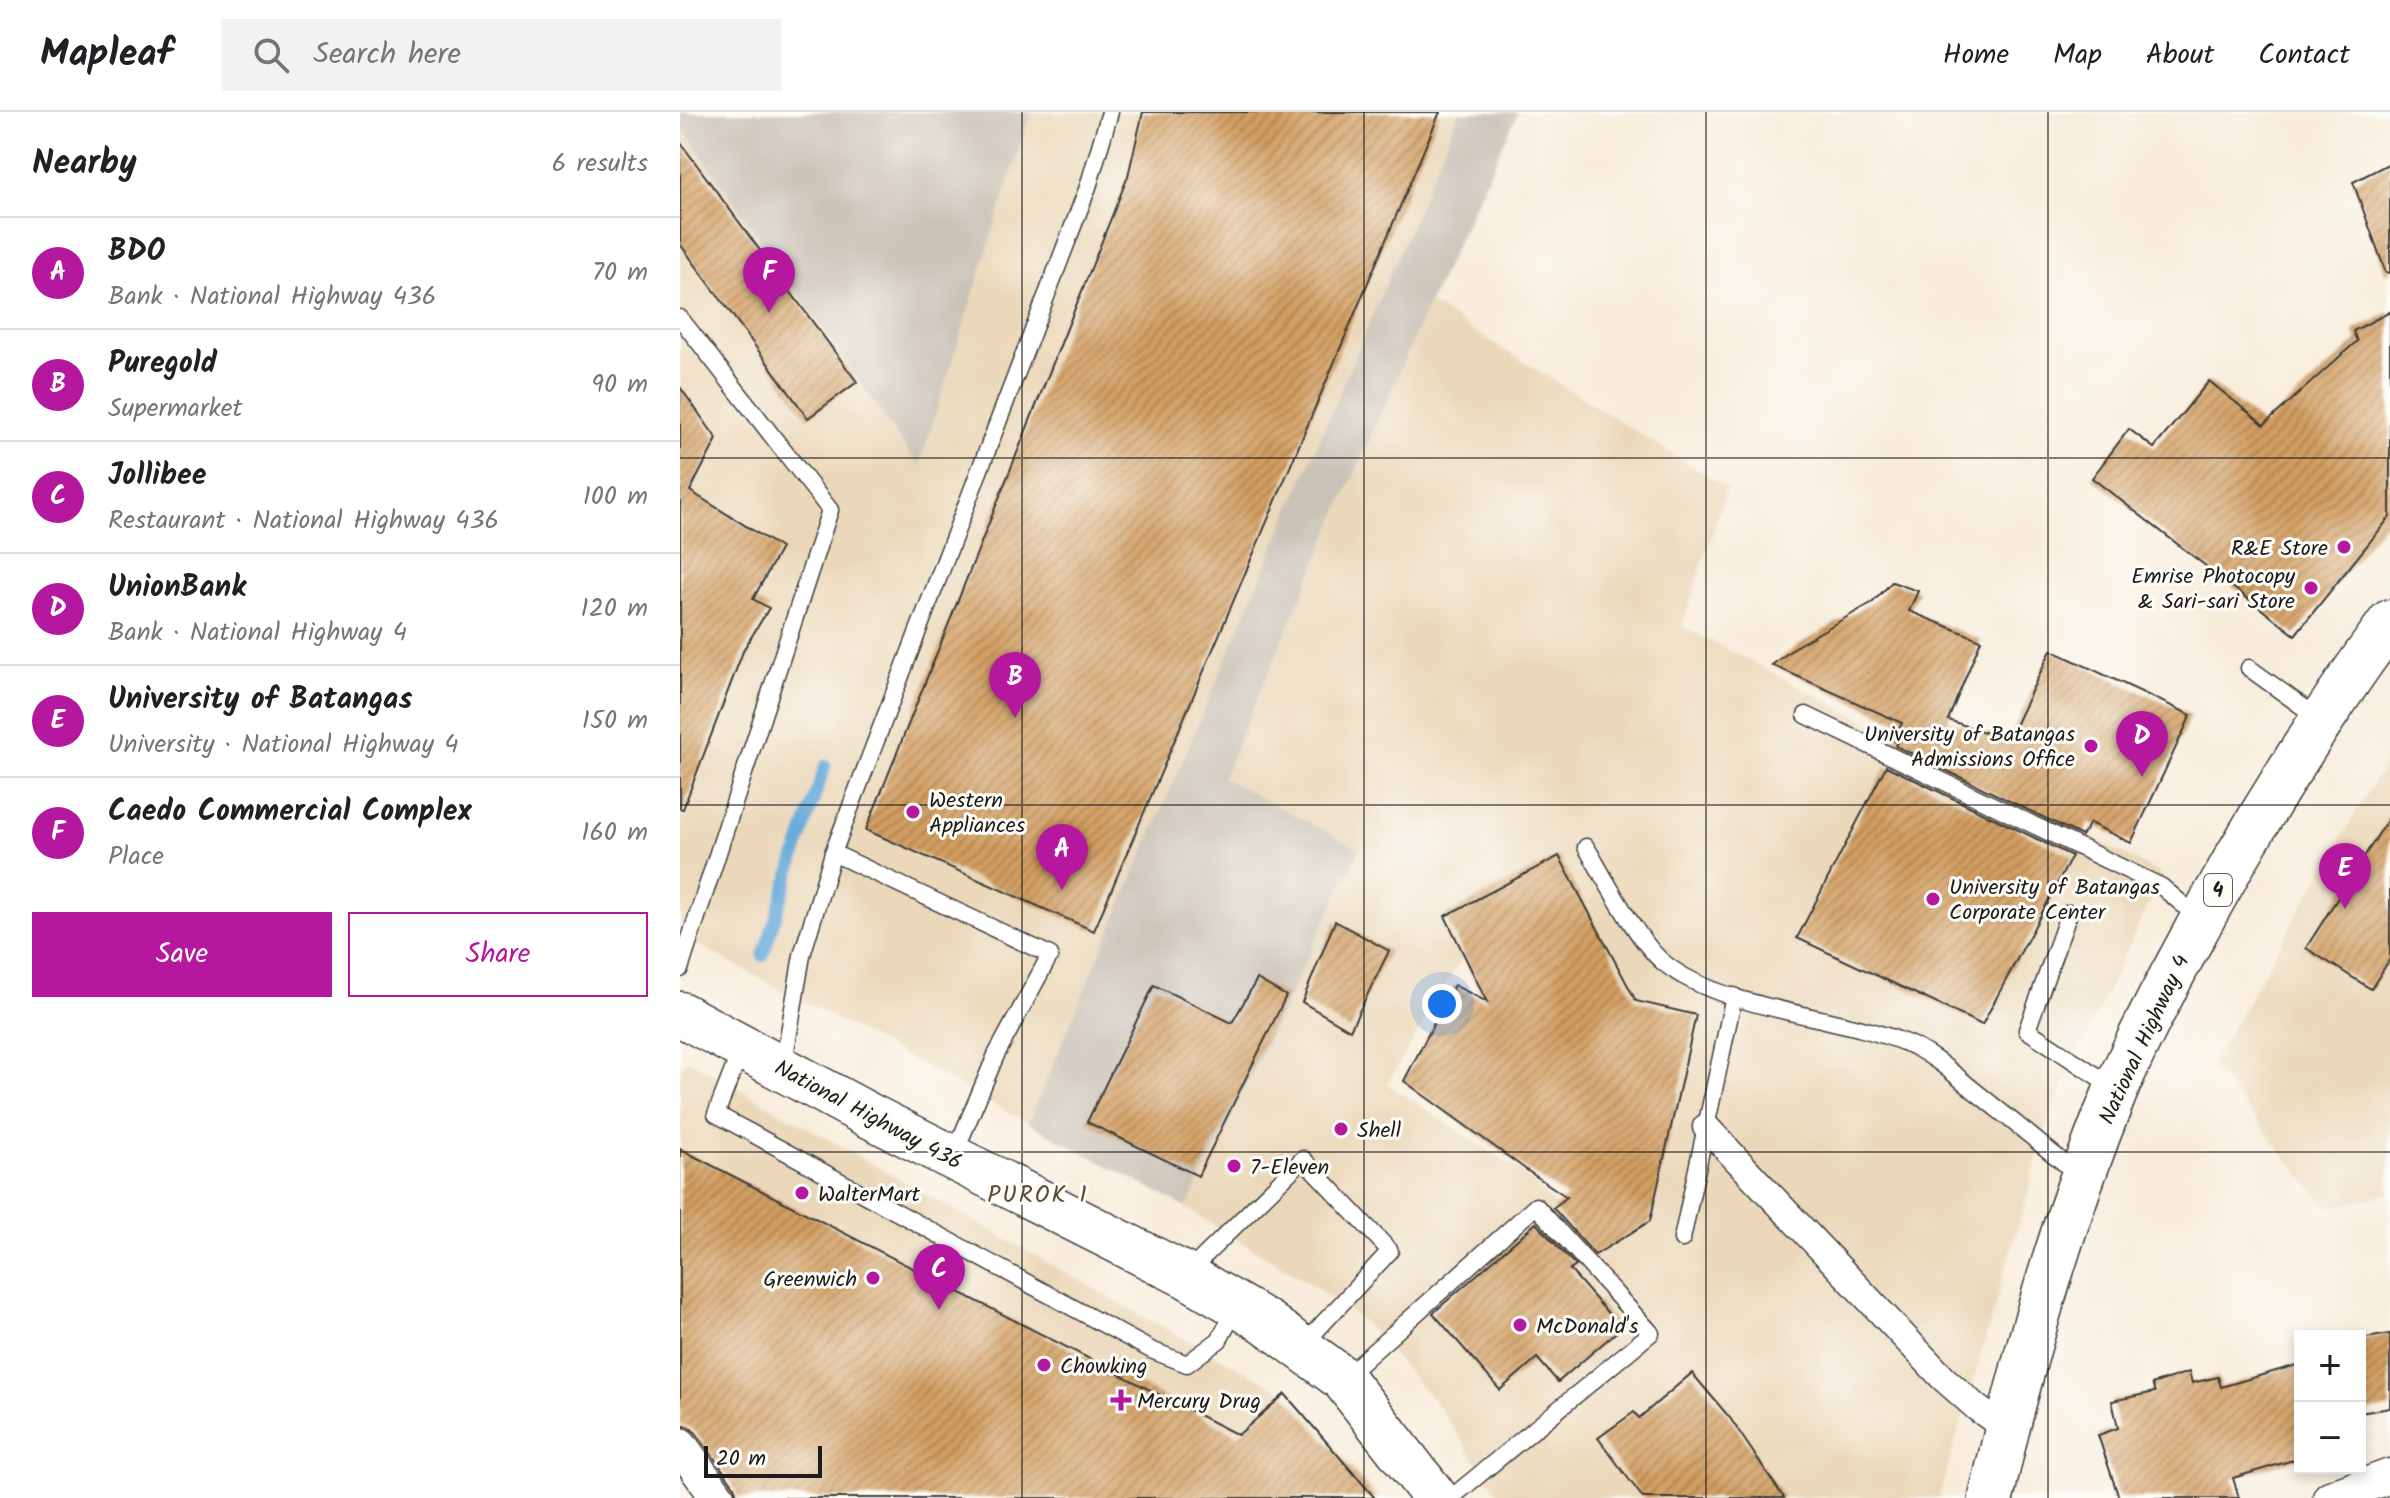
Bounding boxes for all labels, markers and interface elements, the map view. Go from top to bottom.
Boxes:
search box [221,19,781,91]
text: Mapleaf [40,25,173,85]
text: Search here [313,31,461,79]
icon: search [249,33,293,77]
text: Home [1943,33,2009,78]
text: Map [2053,33,2102,78]
text: About [2146,33,2214,78]
text: Contact [2258,33,2350,78]
text: Nearby [32,137,137,191]
text: 6 results [552,143,648,185]
text: BDO [108,228,165,276]
pin: F [743,247,795,313]
text: A [50,252,66,294]
text: 70 m [592,252,648,294]
text: Bank · National Highway 436 [108,276,436,318]
text: Puregold [108,340,217,388]
text: B [50,364,66,406]
text: 90 m [591,364,648,406]
text: Supermarket [108,388,243,430]
text: Jollibee [108,452,206,500]
text: C [50,476,66,518]
text: 100 m [583,476,648,518]
text: Restaurant · National Highway 436 [108,500,499,542]
place label: R&E Store [2231,532,2328,567]
marker: R&E Store [2335,538,2353,556]
place label: Emrise Photocopy & Sari-sari Store [2131,560,2296,620]
text: UnionBank [108,564,246,612]
marker: Emrise Photocopy & Sari-sari Store [2302,579,2320,597]
text: D [49,588,67,630]
text: 120 m [581,588,648,630]
text: Bank · National Highway 4 [108,612,407,654]
pin: B [989,652,1041,718]
text: University of Batangas [108,676,412,724]
text: E [51,700,65,742]
text: 150 m [582,700,648,742]
pin: D [2116,711,2168,777]
place label: University of Batangas Admissions Office [1864,718,2076,778]
text: University · National Highway 4 [108,724,459,766]
marker: University of Batangas Admissions Office [2082,737,2100,755]
place label: Western Appliances [929,784,1026,844]
text: Caedo Commercial Complex [108,788,472,836]
marker: Western Appliances [904,803,922,821]
text: F [51,812,65,854]
text: 160 m [581,812,648,854]
pin: A [1036,824,1088,890]
text: Place [108,836,164,878]
pin: E [2319,843,2371,909]
place label: University of Batangas Corporate Center [1949,871,2161,931]
road number: 4 [2204,874,2232,906]
marker: University of Batangas Corporate Center [1924,890,1942,908]
button: Save [32,912,332,997]
button: Share [348,912,648,997]
street label: National Highway 4 [2091,949,2200,1131]
your location [1422,984,1462,1024]
street label: National Highway 436 [768,1052,968,1181]
place label: Shell [1357,1114,1402,1149]
marker: Shell [1332,1120,1350,1138]
place label: 7-Eleven [1250,1151,1329,1186]
marker: 7-Eleven [1225,1157,1243,1175]
district label: PUROK 1 [987,1176,1089,1215]
place label: WalterMart [818,1178,921,1213]
marker: WalterMart [793,1184,811,1202]
pin: C [913,1244,965,1310]
place label: Greenwich [763,1263,857,1298]
marker: Greenwich [864,1269,882,1287]
place label: McDonald's [1536,1310,1639,1345]
marker: McDonald's [1511,1316,1529,1334]
map controls [2294,1330,2366,1474]
button: + [2294,1330,2366,1402]
place label: Chowking [1060,1350,1147,1385]
marker: Chowking [1035,1356,1053,1374]
place label: Mercury Drug [1137,1385,1261,1420]
marker: Mercury Drug [1112,1391,1130,1409]
button: − [2294,1402,2366,1474]
scale bar [704,1442,822,1478]
text: 20 m [716,1442,766,1477]

